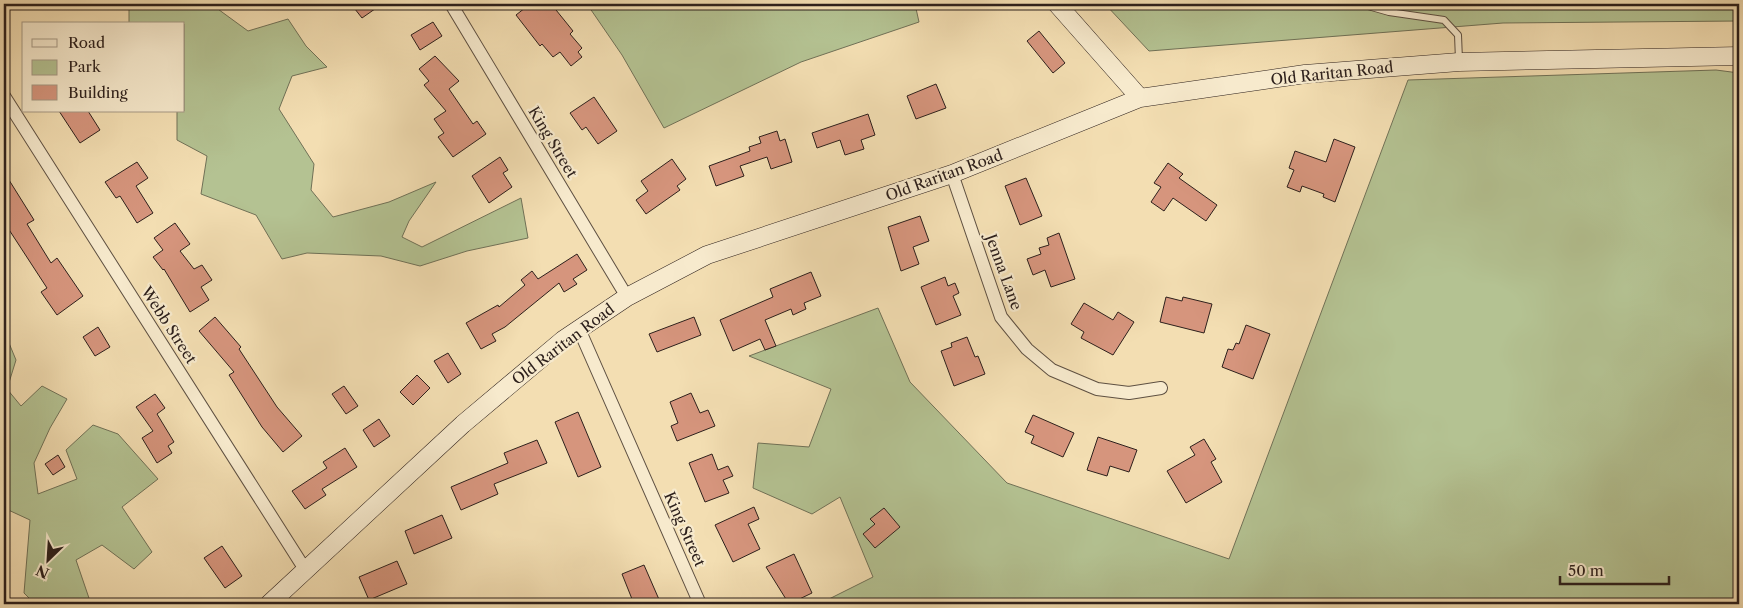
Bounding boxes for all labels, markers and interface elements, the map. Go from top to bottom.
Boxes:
legend [22,22,185,112]
text: Road [68,33,105,52]
text: Park [68,57,102,76]
street label: Old Raritan Road [1270,57,1394,89]
text: Building [68,83,128,102]
street label: King Street [524,103,582,182]
street label: Old Raritan Road [883,145,1005,205]
street label: Jenna Lane [981,229,1027,313]
street label: Webb Street [136,282,201,368]
street label: Old Raritan Road [508,299,618,389]
street label: King Street [660,489,710,570]
north arrow [22,536,72,586]
scale bar [1560,553,1669,585]
text: N [33,561,52,583]
text: 50 m [1568,561,1604,580]

